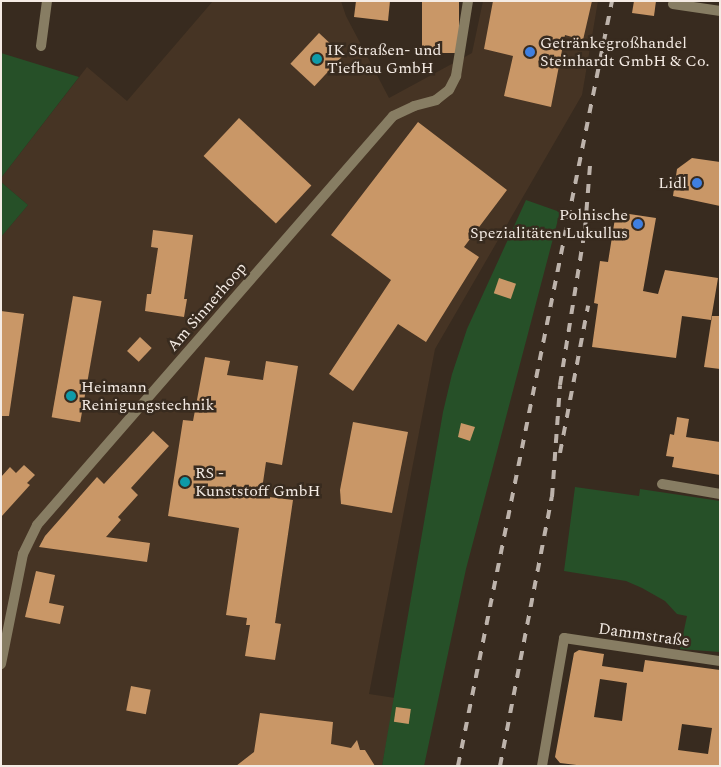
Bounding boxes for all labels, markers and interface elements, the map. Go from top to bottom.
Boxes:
place label: Getränkegroßhandel Steinhardt GmbH & Co. [540,33,709,71]
place label: IK Straßen- und Tiefbau GmbH [327,40,441,78]
marker: Getränkegroßhandel Steinhardt GmbH & Co. [524,46,536,58]
marker: IK Straßen- und Tiefbau GmbH [311,53,323,65]
place label: Lidl [658,173,687,193]
marker: Lidl [691,177,703,189]
place label: Polnische Spezialitäten Lukullus [470,205,628,243]
marker: Polnische Spezialitäten Lukullus [632,218,644,230]
street label: Am Sinnerhoop [163,259,251,355]
place label: Heimann Reinigungstechnik [81,377,214,415]
marker: Heimann Reinigungstechnik [65,390,77,402]
place label: RS - Kunststoff GmbH [195,463,321,501]
marker: RS - Kunststoff GmbH [179,476,191,488]
street label: Dammstraße [597,619,691,651]

